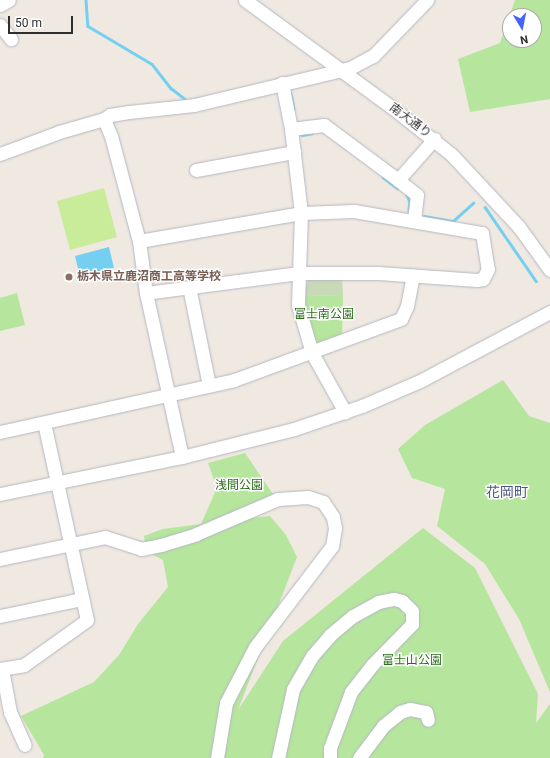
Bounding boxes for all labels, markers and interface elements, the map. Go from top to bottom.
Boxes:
scale bar [10,8,75,34]
north arrow [502,8,542,48]
text: 50 m [15,16,42,30]
text: N [519,32,529,46]
street label: 南大通り [386,101,434,141]
place label: 栃木県立鹿沼商工高等学校 [77,270,221,284]
marker: 栃木県立鹿沼商工高等学校 [64,272,74,282]
park label: 富士南公園 [294,308,354,322]
park label: 浅間公園 [215,479,263,493]
district label: 花岡町 [486,484,528,500]
park label: 富士山公園 [382,654,442,668]

